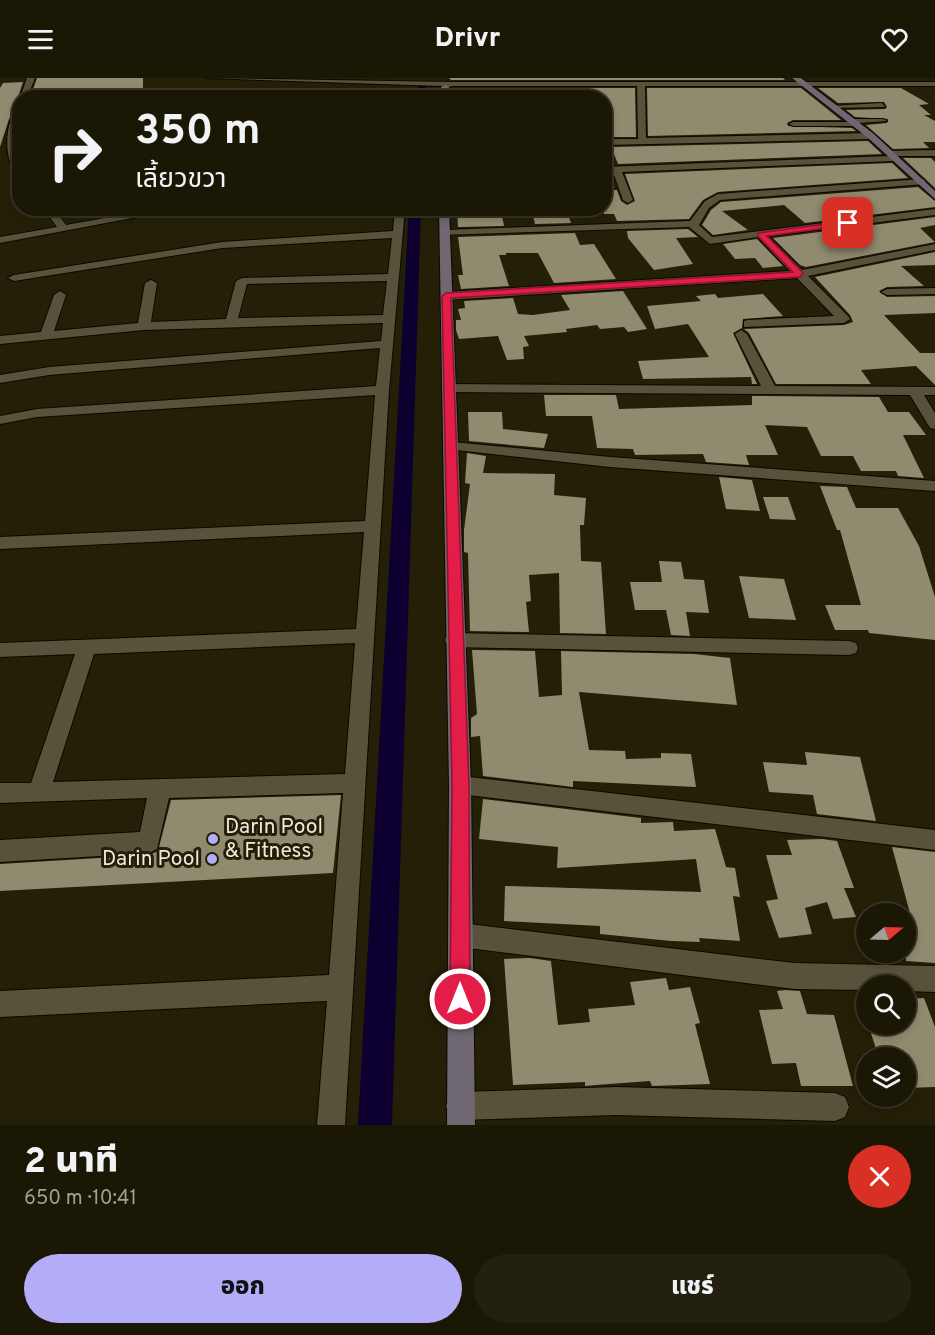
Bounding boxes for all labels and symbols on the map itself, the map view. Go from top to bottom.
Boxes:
pin [822,197,873,248]
place label: Darin Pool & Fitness [225,814,323,865]
marker: Darin Pool & Fitness [206,832,220,846]
place label: Darin Pool [102,846,200,873]
marker: Darin Pool [205,852,219,866]
north arrow [856,903,916,963]
position arrow [428,967,492,1031]

